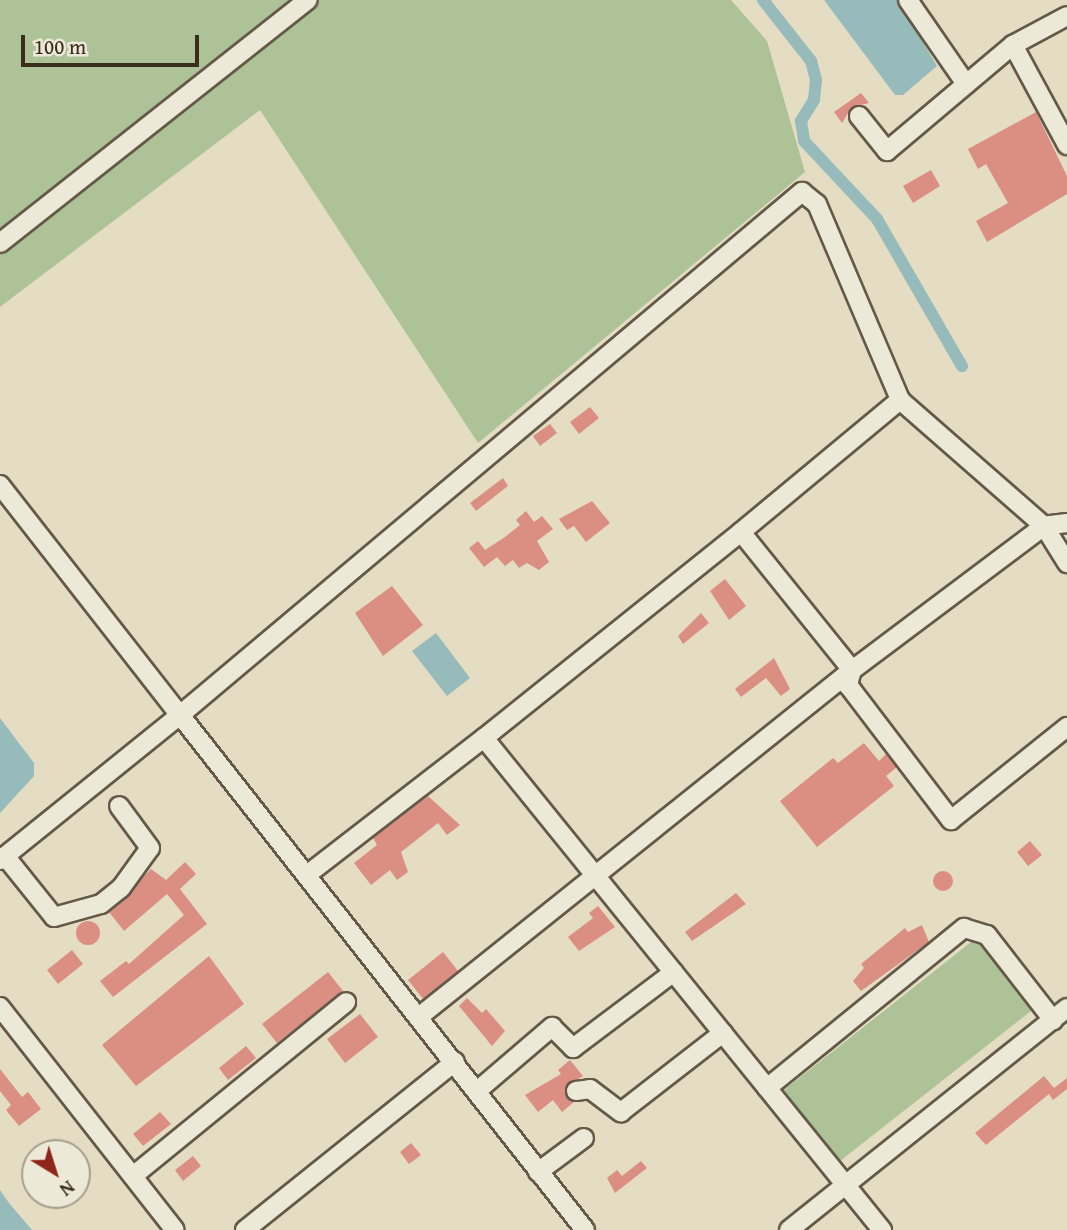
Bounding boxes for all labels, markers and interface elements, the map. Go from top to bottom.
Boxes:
scale bar [24,21,203,65]
text: 100 m [34,31,86,62]
north arrow [21,1139,91,1209]
text: N [54,1174,81,1204]

